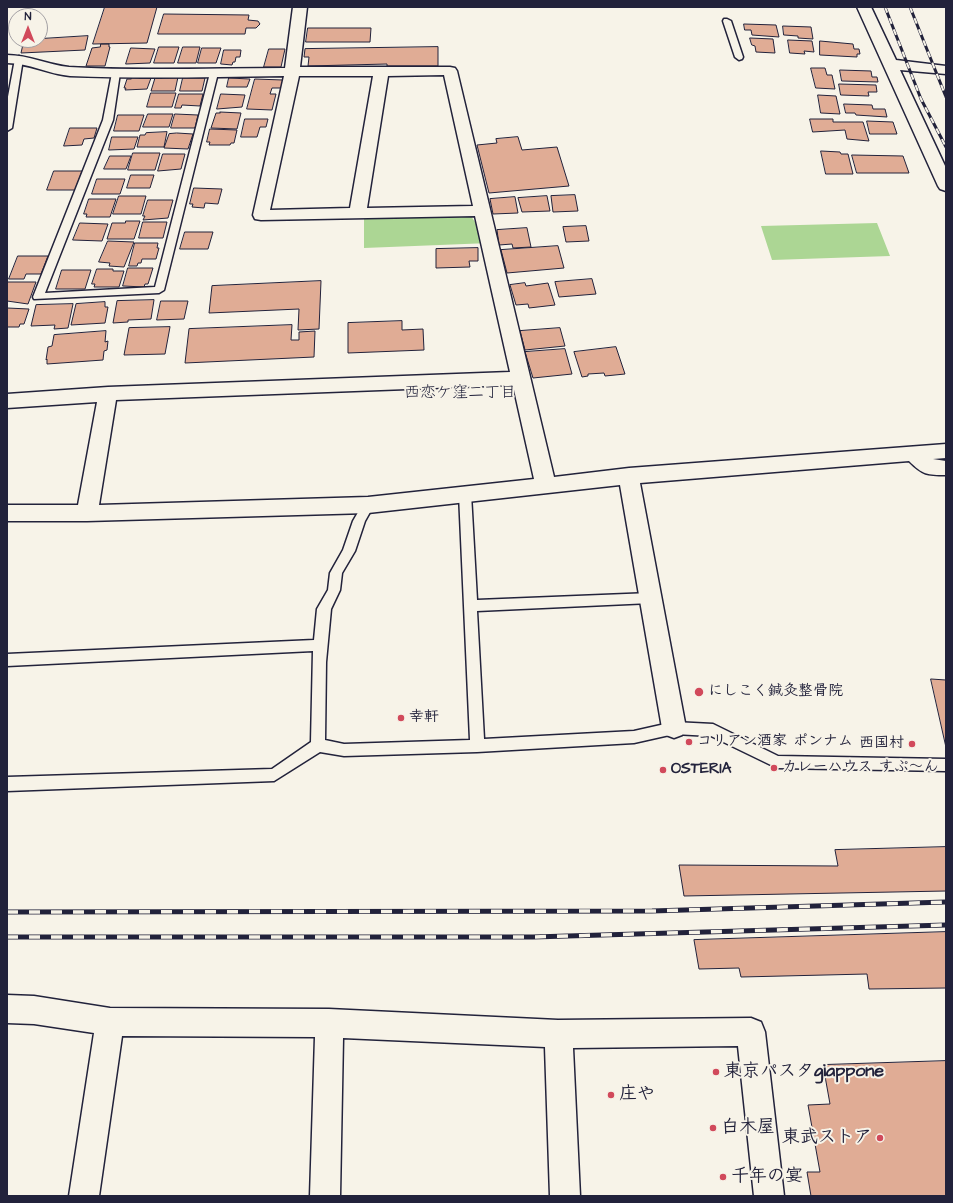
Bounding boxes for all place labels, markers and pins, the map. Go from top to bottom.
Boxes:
place label: にしこく鍼灸整骨院 [708,683,843,701]
marker: にしこく鍼灸整骨院 [693,686,705,698]
place label: 幸軒 [409,709,439,727]
marker: 幸軒 [396,713,406,723]
place label: コリアン酒家 ポンナム [697,733,853,751]
place label: 西国村 [859,735,904,753]
marker: コリアン酒家 ポンナム [684,737,694,747]
marker: 西国村 [907,739,917,749]
place label: カレーハウス すぷ〜ん [782,759,939,777]
place label: OSTERIA [671,761,731,779]
marker: カレーハウス すぷ〜ん [769,763,779,773]
marker: OSTERIA [658,765,668,775]
place label: 東京パスタgiappone [724,1061,884,1083]
marker: 東京パスタgiappone [711,1067,721,1077]
place label: 庄や [619,1084,655,1106]
marker: 庄や [606,1090,616,1100]
place label: 白木屋 [721,1117,775,1139]
marker: 白木屋 [708,1123,718,1133]
place label: 東武ストア [782,1127,872,1149]
marker: 東武ストア [875,1133,885,1143]
place label: 千年の宴 [731,1166,803,1188]
marker: 千年の宴 [718,1172,728,1182]

